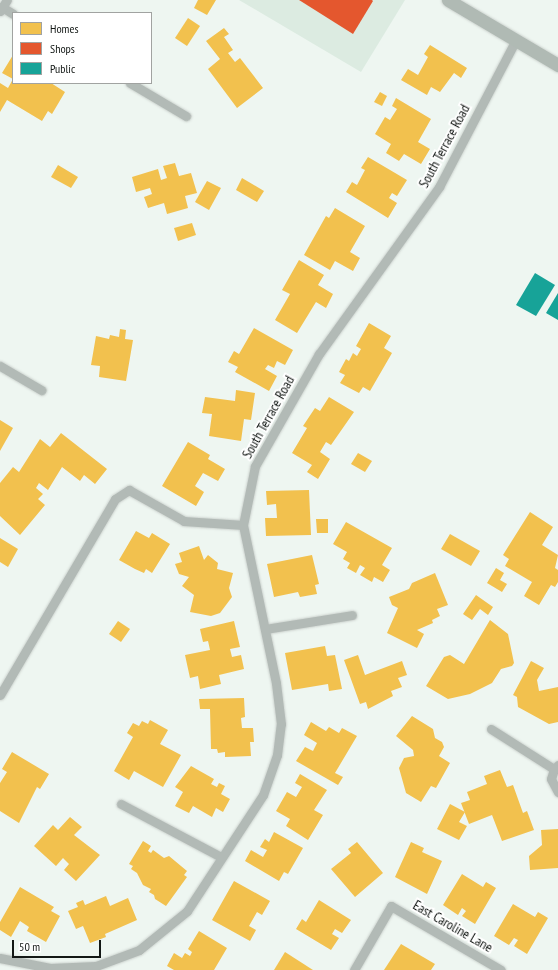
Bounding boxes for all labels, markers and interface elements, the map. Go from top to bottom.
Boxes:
legend [12,12,152,84]
text: Homes [50,21,78,36]
text: Shops [50,41,75,56]
text: Public [50,61,75,76]
street label: South Terrace Road [415,101,473,191]
street label: South Terrace Road [238,373,298,461]
street label: East Caroline Lane [410,896,496,956]
scale bar [14,932,103,958]
text: 50 m [19,939,40,954]

